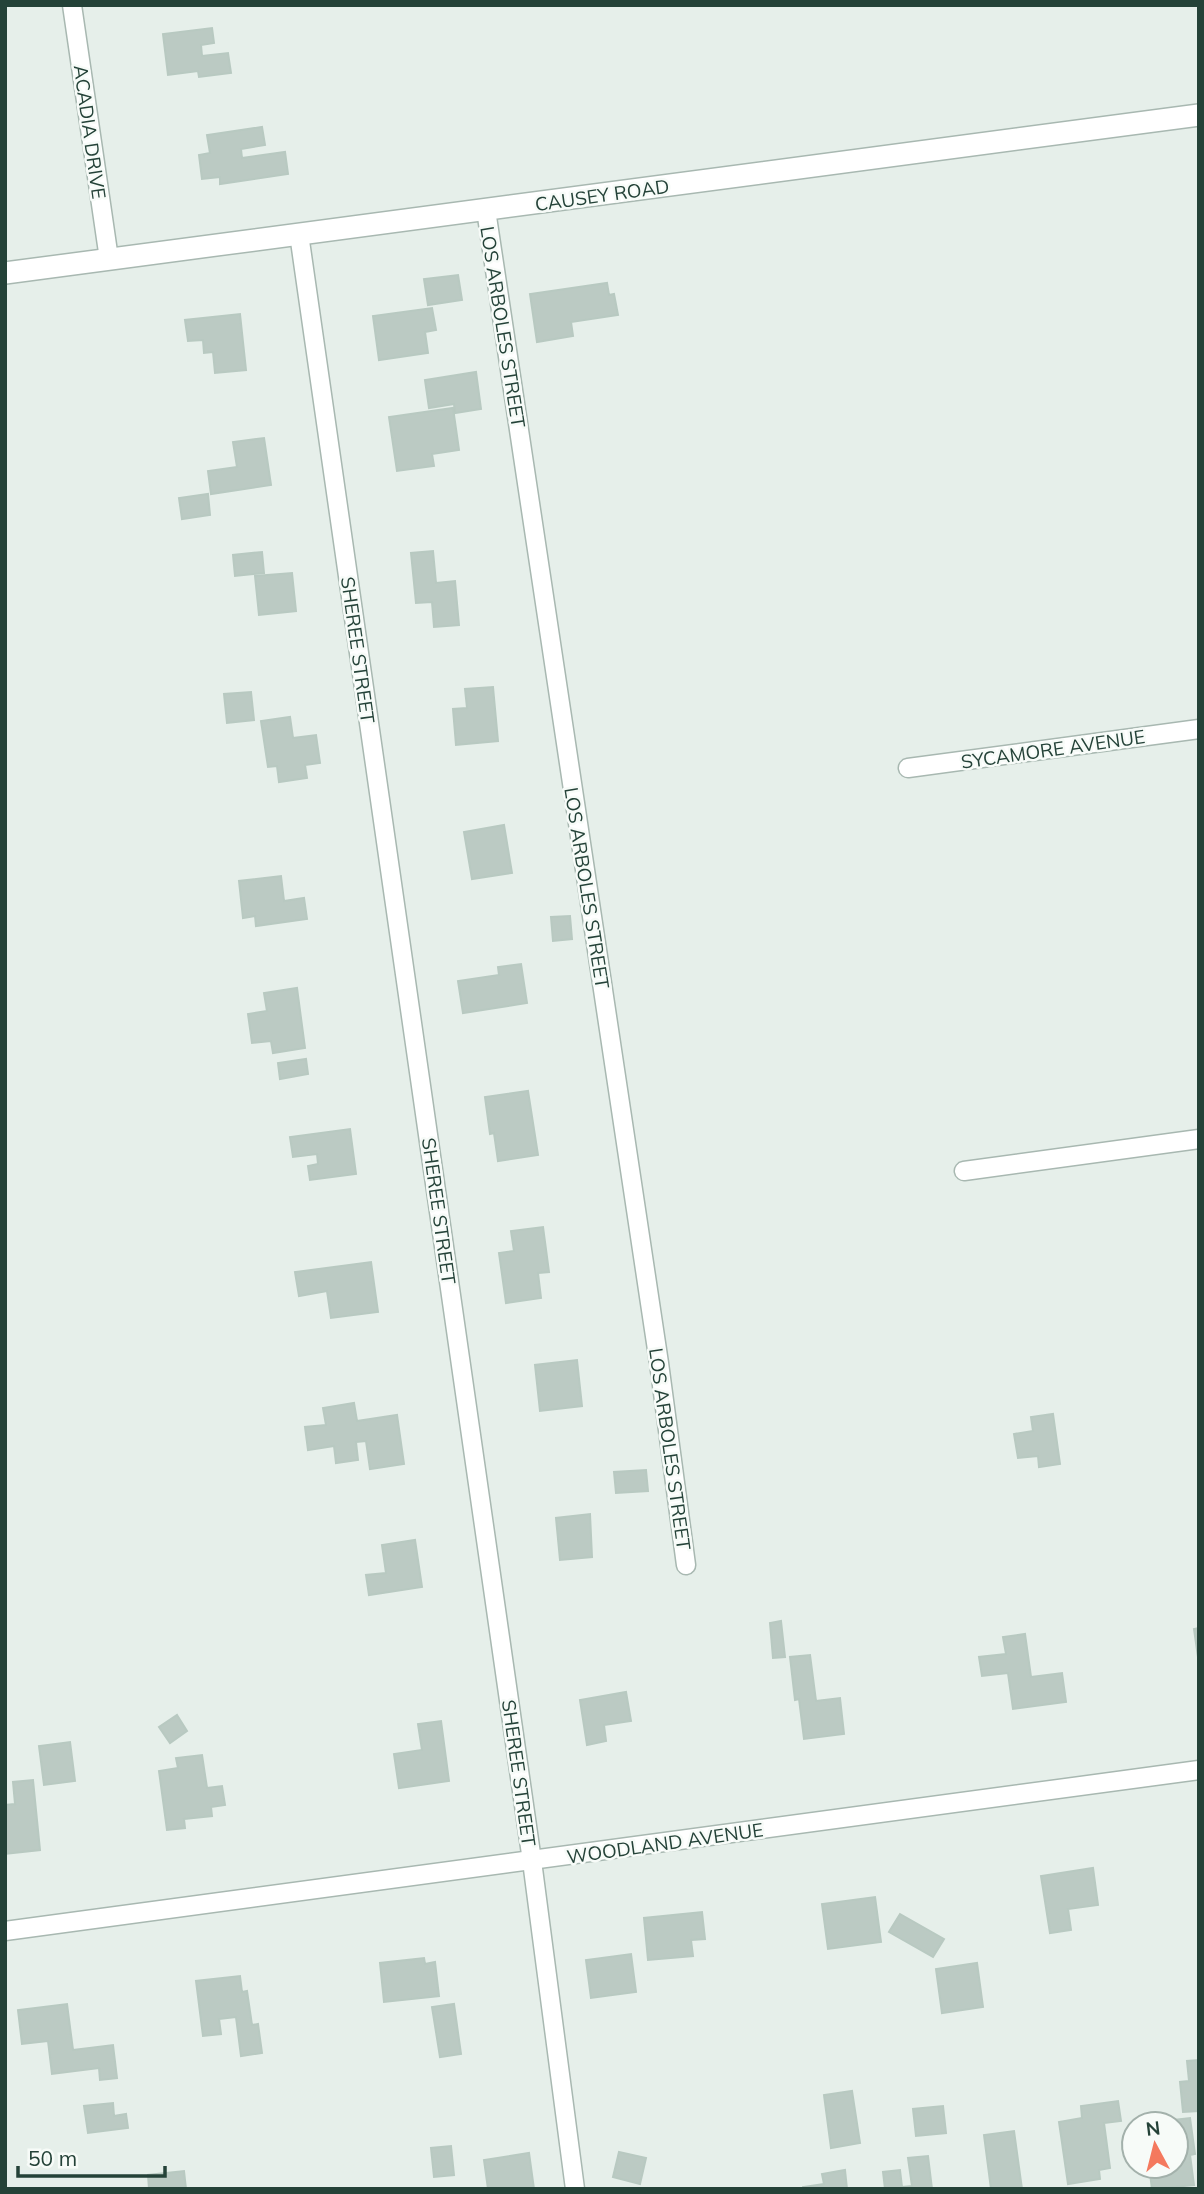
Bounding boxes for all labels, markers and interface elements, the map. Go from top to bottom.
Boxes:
street label: ACADIA DRIVE [69,63,111,201]
street label: CAUSEY ROAD [533,174,671,216]
street label: LOS ARBOLES STREET [475,225,531,430]
street label: SHEREE STREET [336,575,380,725]
street label: SYCAMORE AVENUE [959,724,1147,774]
street label: LOS ARBOLES STREET [559,786,615,991]
street label: SHEREE STREET [417,1136,461,1286]
street label: LOS ARBOLES STREET [644,1346,696,1552]
street label: SHEREE STREET [497,1698,541,1848]
street label: WOODLAND AVENUE [565,1817,765,1869]
north arrow [1120,2110,1190,2180]
text: N [1144,2115,1162,2141]
scale bar [18,2134,164,2178]
text: 50 m [28,2145,77,2171]

